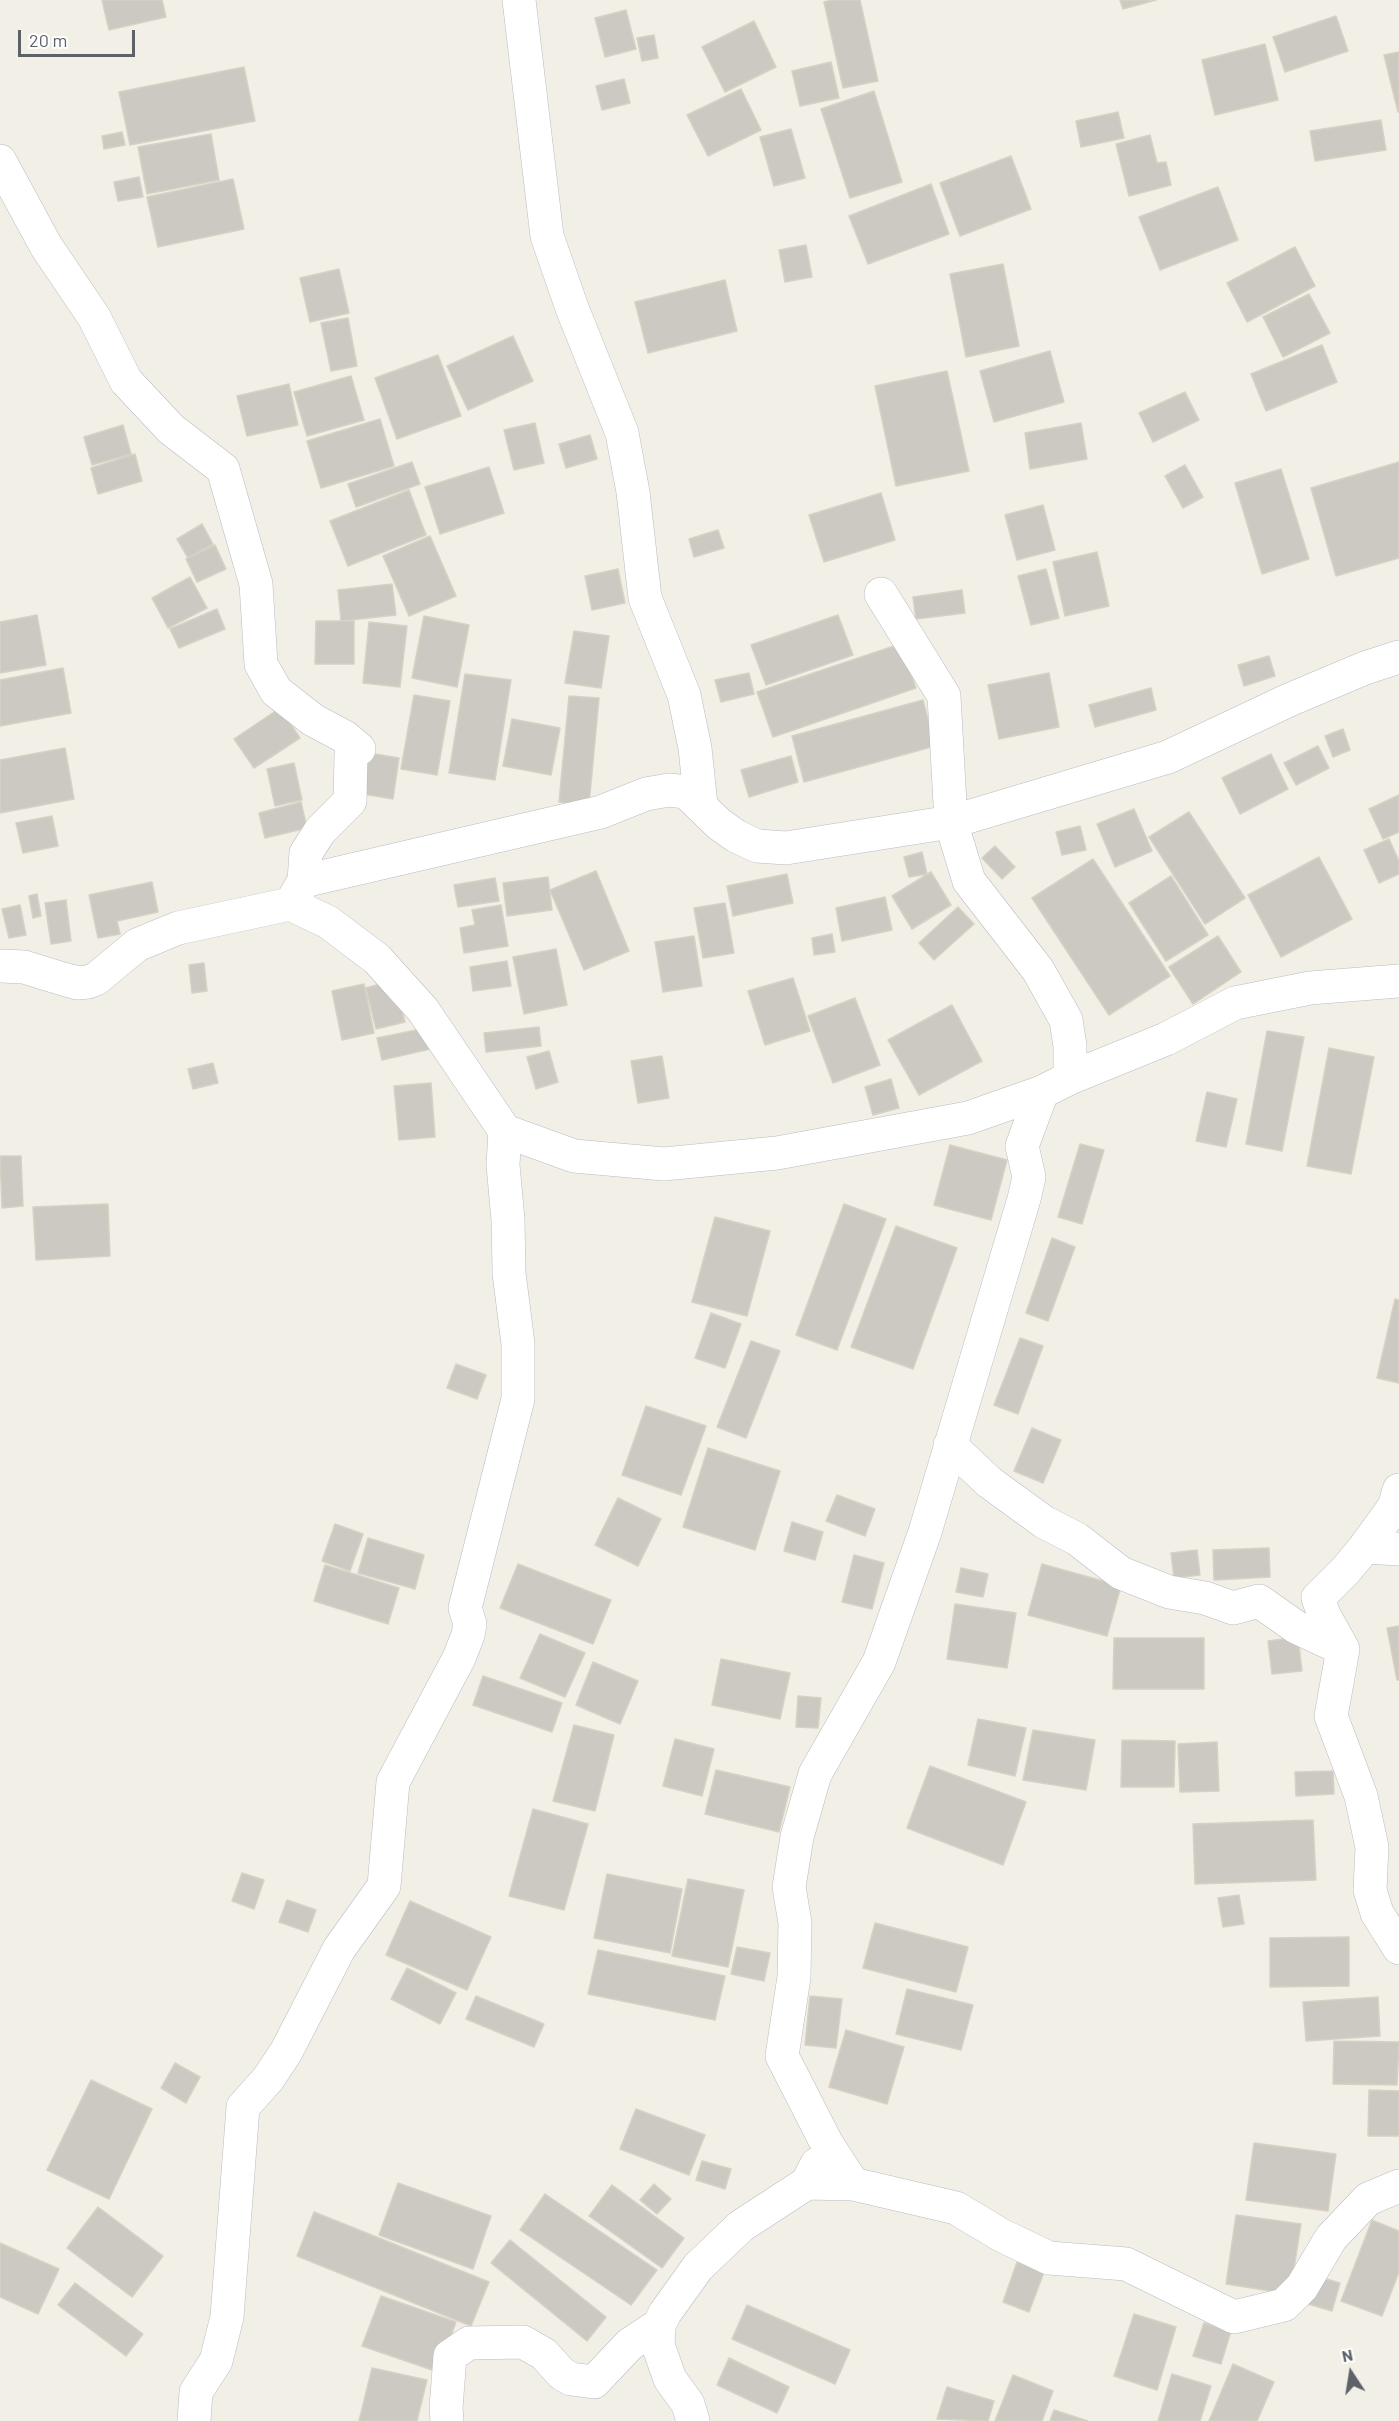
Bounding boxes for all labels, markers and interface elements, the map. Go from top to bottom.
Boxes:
scale bar [21,18,138,56]
text: 20 m [29,29,67,51]
north arrow [1321,2343,1381,2403]
text: N [1340,2345,1354,2365]

